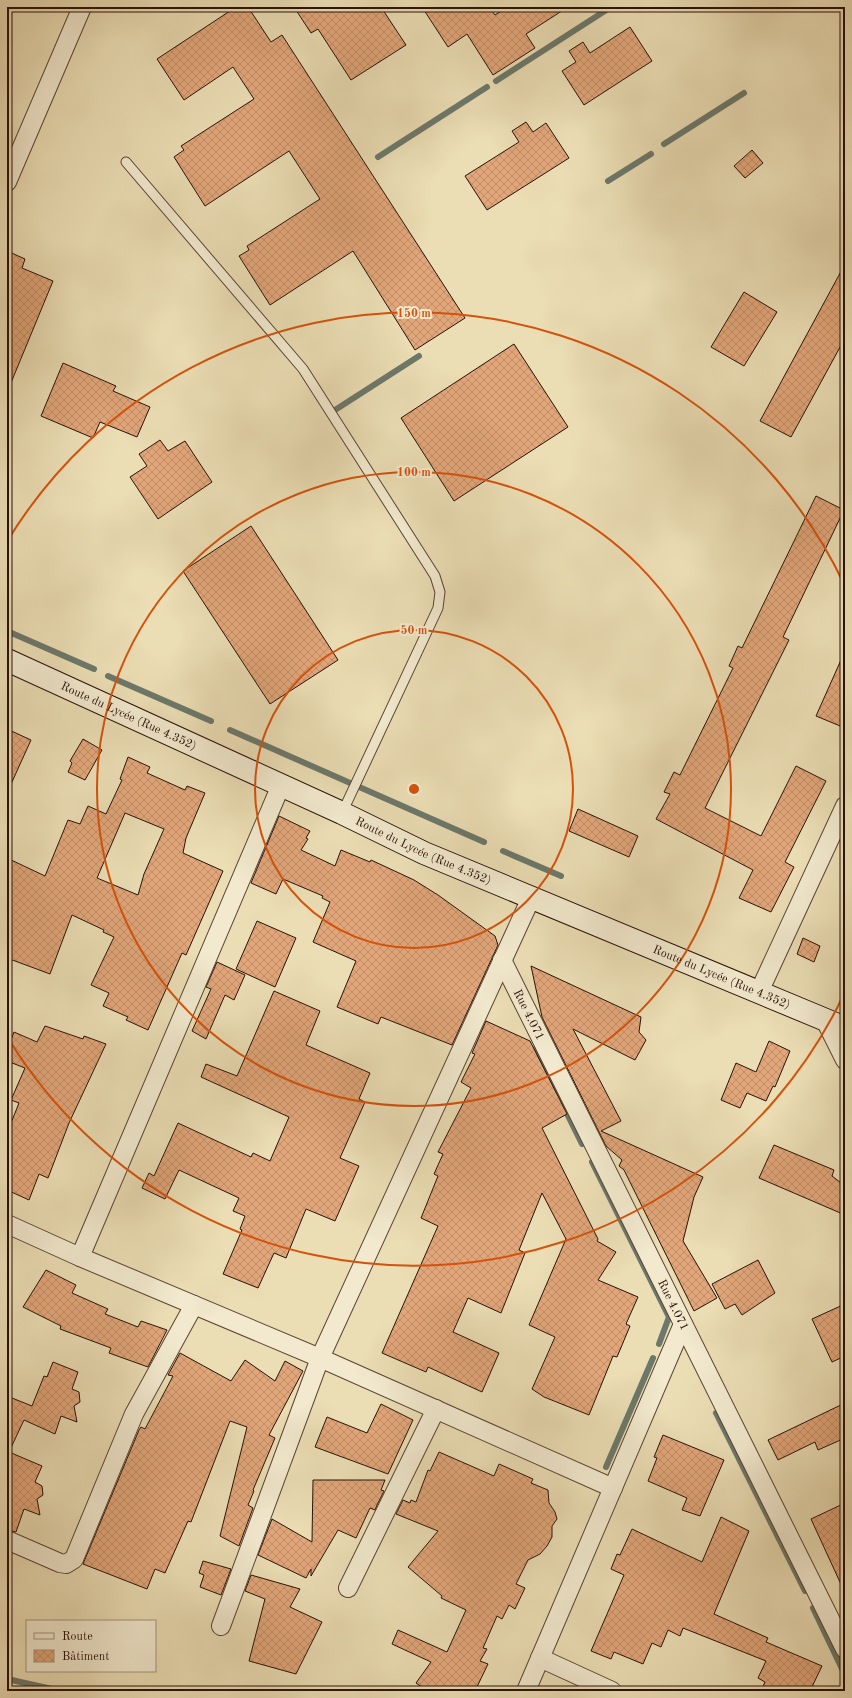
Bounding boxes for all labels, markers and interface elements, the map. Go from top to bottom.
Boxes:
text: 150 m [397,307,431,320]
text: 100 m [397,467,431,479]
text: 50 m [401,624,428,637]
street label: Route du Lycée (Rue 4.352) [59,680,199,753]
centre of rings [407,782,421,796]
street label: Route du Lycée (Rue 4.352) [353,815,493,887]
street label: Route du Lycée (Rue 4.352) [651,944,792,1012]
street label: Rue 4.071 [511,988,546,1042]
street label: Rue 4.071 [655,1278,690,1332]
legend [26,1620,156,1672]
text: Route [62,1631,93,1643]
text: Bâtiment [62,1651,109,1663]

